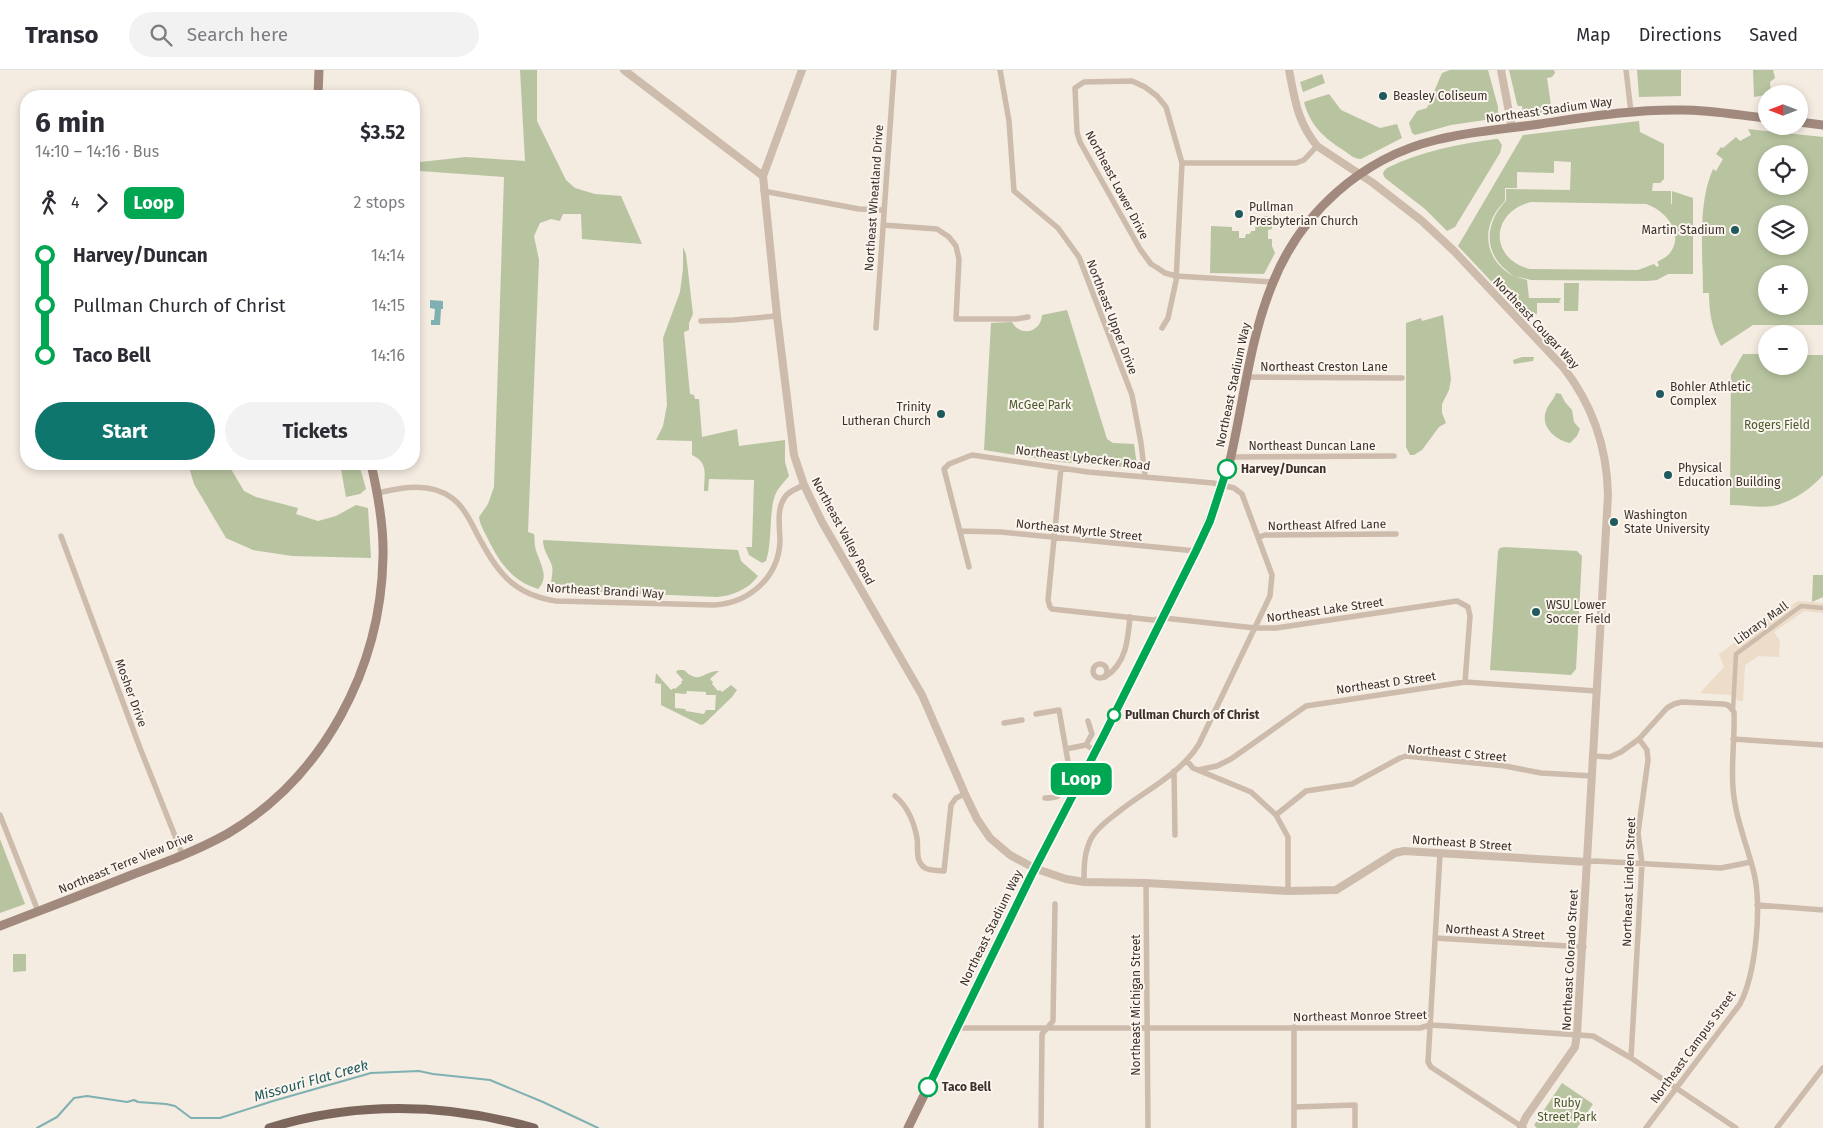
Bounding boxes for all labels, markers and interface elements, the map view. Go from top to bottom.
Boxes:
search box [129,12,479,57]
text: Transo [25,21,99,49]
icon: search [147,21,175,49]
text: Search here [187,23,288,46]
text: Map [1576,24,1611,46]
text: Directions [1639,24,1721,46]
text: Saved [1749,24,1798,46]
north arrow [1758,85,1808,135]
map controls [1758,85,1808,375]
place label: Beasley Coliseum [1393,89,1488,103]
marker: Beasley Coliseum [1377,90,1389,102]
street label: Northeast Stadium Way [1485,94,1613,126]
text: 6 min [35,106,105,139]
text: $3.52 [360,121,405,144]
street label: Northeast Wheatland Drive [862,124,886,272]
street label: Northeast Lower Drive [1082,128,1152,242]
text: 14:10 – 14:16 · Bus [35,142,159,161]
button: locate [1758,145,1808,195]
icon: walk [35,189,63,217]
icon: forward [88,189,116,217]
text: Loop [134,192,174,214]
text: 4 [71,193,80,212]
text: 2 stops [354,193,405,212]
place label: Pullman Presbyterian Church [1249,200,1358,228]
button: layers [1758,205,1808,255]
marker: Pullman Presbyterian Church [1233,208,1245,220]
place label: Martin Stadium [1641,223,1725,237]
marker: Martin Stadium [1729,224,1741,236]
text: Harvey/Duncan [73,244,208,267]
text: 14:14 [371,246,405,265]
street label: Northeast Upper Drive [1084,258,1140,376]
button: + [1758,265,1808,315]
street label: Northeast Cougar Way [1490,274,1582,372]
text: Pullman Church of Christ [73,294,286,317]
text: 14:15 [371,296,405,315]
street label: Northeast Stadium Way [1213,321,1253,449]
button: − [1758,325,1808,375]
text: Taco Bell [73,344,151,367]
text: 14:16 [371,346,405,365]
street label: Northeast Creston Lane [1260,360,1388,374]
place label: Bohler Athletic Complex [1670,380,1751,408]
marker: Bohler Athletic Complex [1654,388,1666,400]
park label: McGee Park [1009,398,1072,412]
place label: Trinity Lutheran Church [842,400,931,428]
button: Start [35,402,215,460]
button: Tickets [225,402,405,460]
marker: Trinity Lutheran Church [935,408,947,420]
park label: Rogers Field [1744,418,1810,432]
street label: Northeast Duncan Lane [1248,439,1376,453]
street label: Northeast Lybecker Road [1015,443,1151,473]
marker: Harvey/Duncan [1217,459,1237,479]
place label: Physical Education Building [1678,461,1781,489]
place label: Harvey/Duncan [1241,462,1326,476]
marker: Physical Education Building [1662,469,1674,481]
street label: Northeast Valley Road [809,475,877,587]
place label: Washington State University [1624,508,1710,536]
street label: Northeast Myrtle Street [1015,516,1144,544]
marker: Washington State University [1608,516,1620,528]
street label: Northeast Alfred Lane [1268,517,1386,533]
street label: Northeast Brandi Way [546,581,664,601]
street label: Northeast Lake Street [1266,595,1385,625]
place label: WSU Lower Soccer Field [1546,598,1611,626]
street label: Library Mall [1731,598,1791,647]
marker: WSU Lower Soccer Field [1530,606,1542,618]
street label: Mosher Drive [112,657,150,729]
street label: Northeast D Street [1335,669,1437,697]
marker: Pullman Church of Christ [1107,708,1121,722]
place label: Pullman Church of Christ [1125,708,1260,722]
street label: Northeast C Street [1407,742,1508,764]
line badge: Loop [1046,763,1116,795]
text: Loop [1061,768,1101,790]
street label: Northeast Linden Street [1620,816,1638,947]
street label: Northeast Terre View Drive [56,829,196,897]
street label: Northeast B Street [1412,833,1513,854]
street label: Northeast Stadium Way [957,868,1025,988]
street label: Northeast Colorado Street [1559,888,1581,1031]
street label: Northeast A Street [1445,922,1546,943]
street label: Northeast Michigan Street [1129,934,1143,1076]
street label: Northeast Campus Street [1647,987,1739,1106]
street label: Northeast Monroe Street [1293,1008,1428,1024]
water label: Missouri Flat Creek [252,1056,370,1105]
marker: Taco Bell [918,1077,938,1097]
place label: Taco Bell [942,1080,991,1094]
park label: Ruby Street Park [1537,1096,1598,1124]

